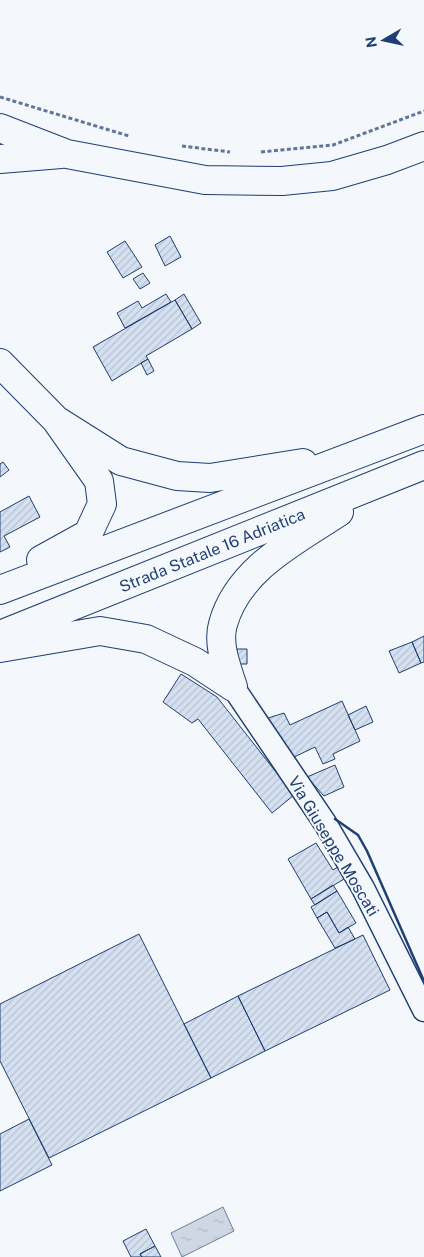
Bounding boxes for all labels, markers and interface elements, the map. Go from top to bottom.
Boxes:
north arrow [359,15,409,65]
text: N [362,35,380,49]
street label: Strada Statale 16 Adriatica [117,504,308,596]
street label: Via Giuseppe Moscati [284,773,383,920]

